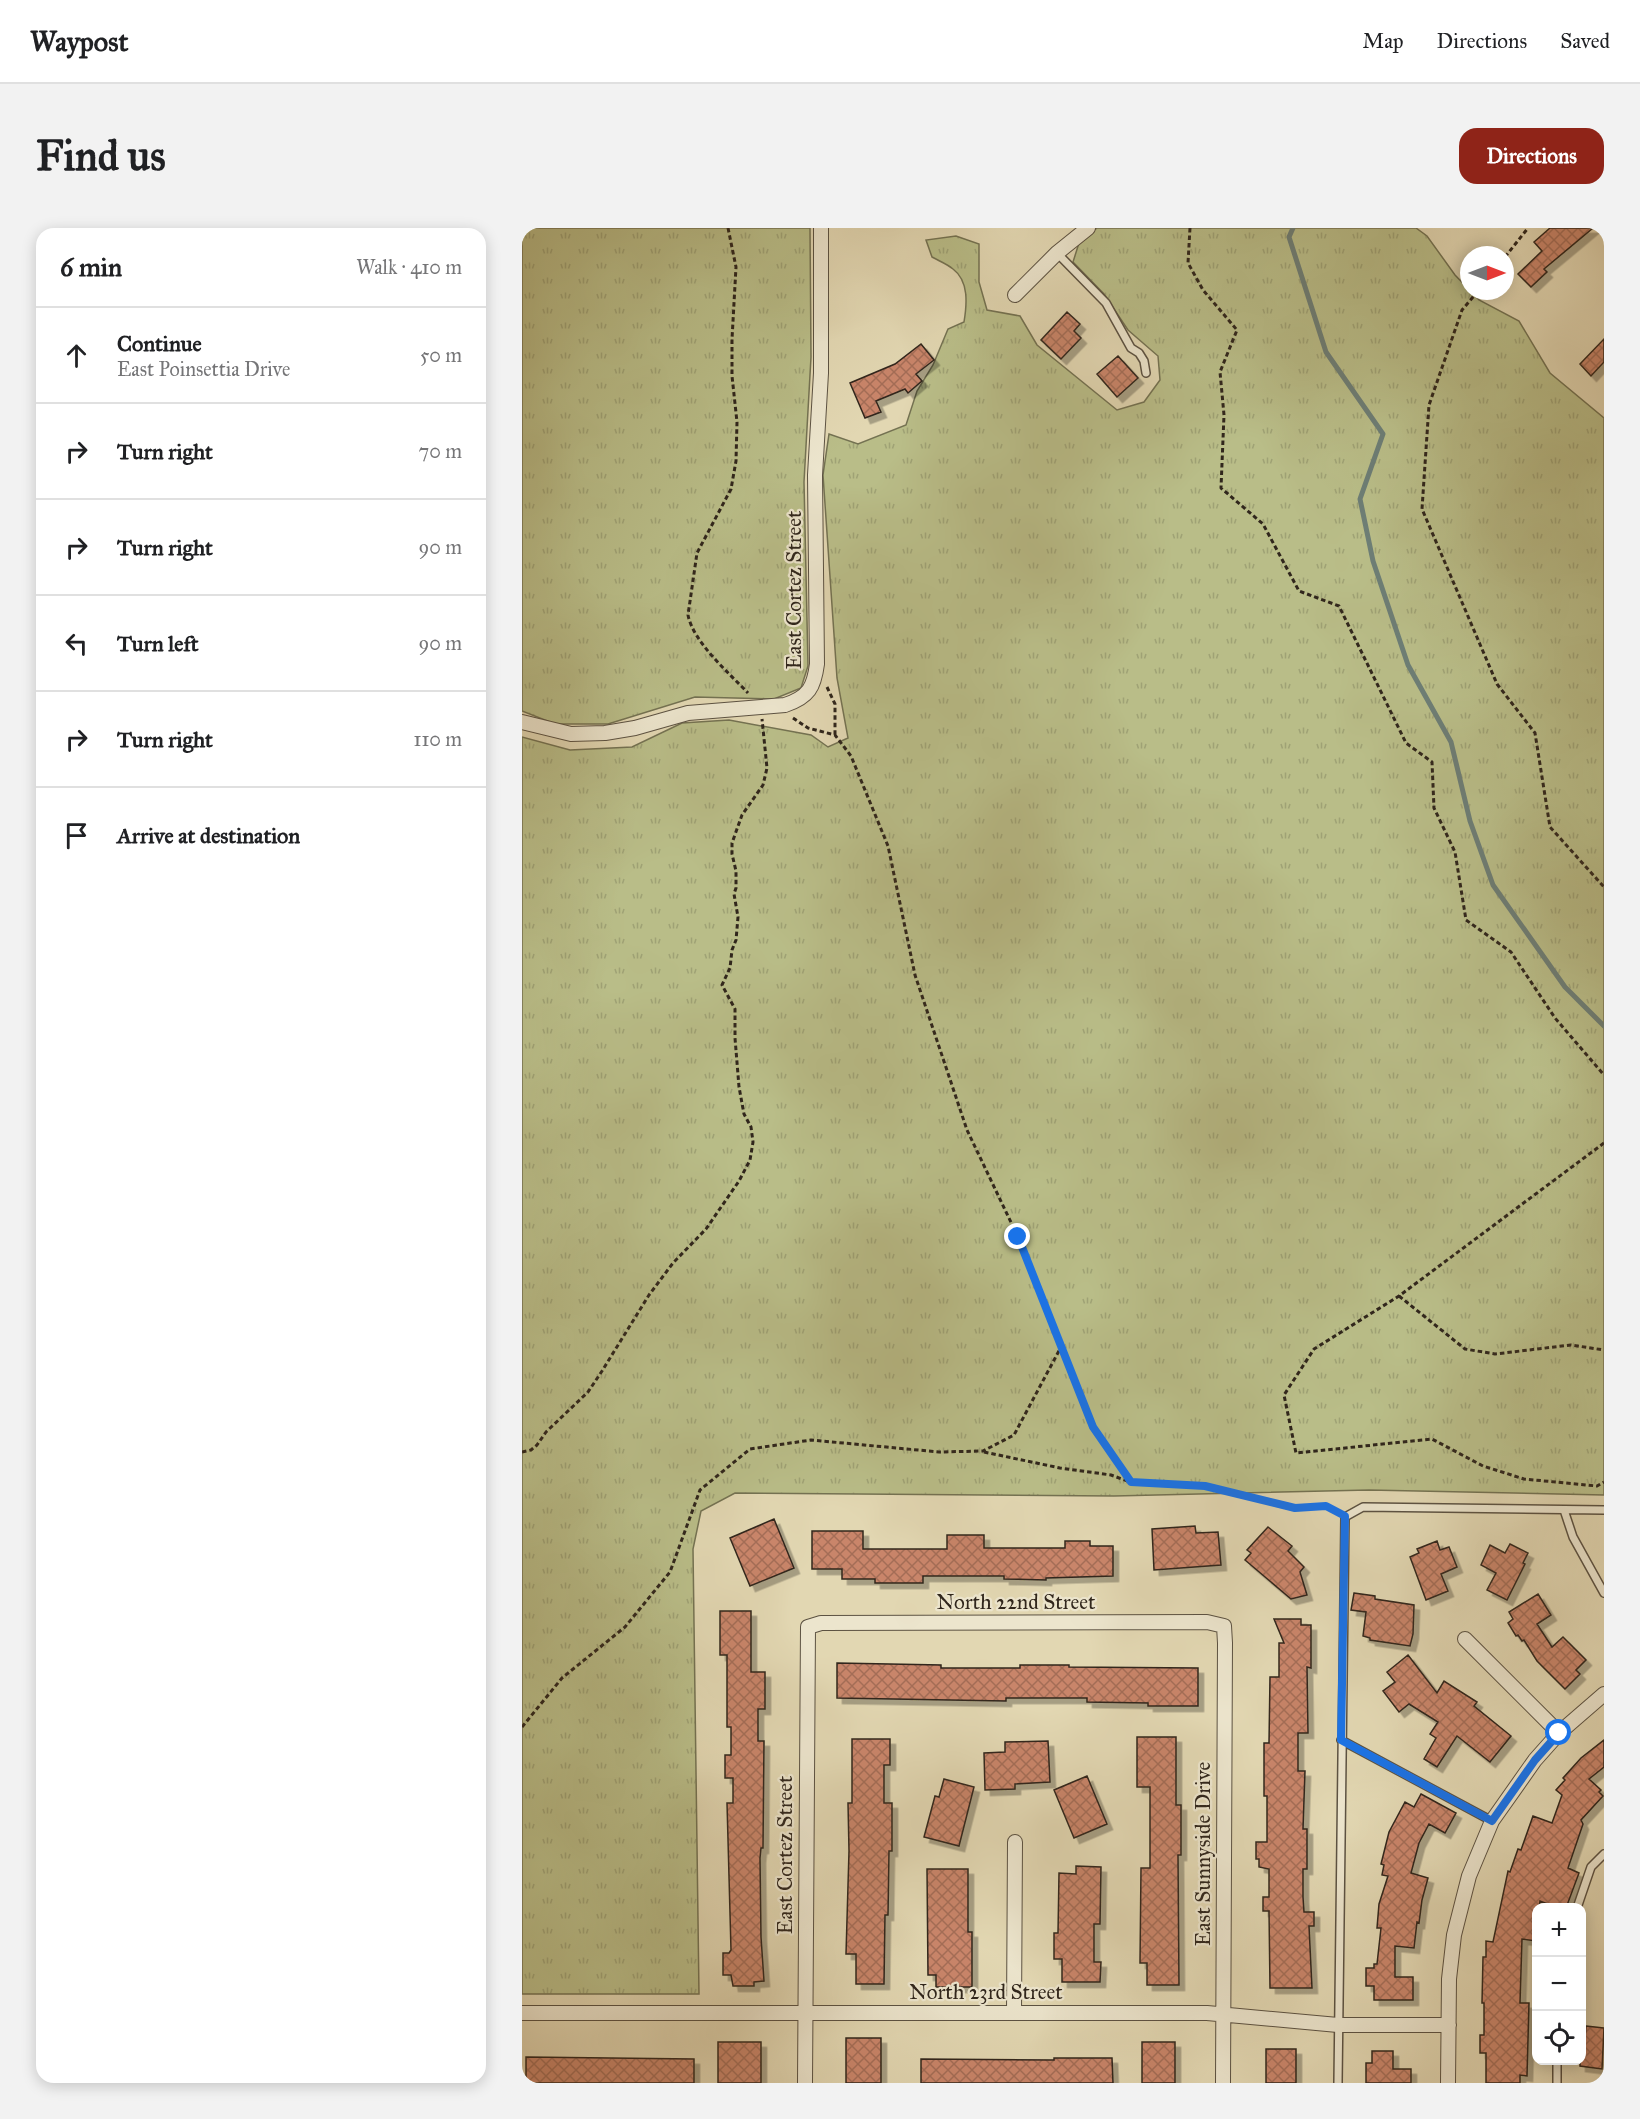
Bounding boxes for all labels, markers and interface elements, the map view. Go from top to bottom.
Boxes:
text: Waypost [30,24,128,59]
text: Map [1363,28,1404,54]
text: Directions [1437,28,1527,54]
text: Saved [1560,28,1610,54]
button: Directions [1459,128,1604,184]
text: Find us [36,130,166,182]
north arrow [1460,246,1514,300]
text: 6 min [60,251,122,283]
text: Walk · 410 m [356,255,462,279]
text: Continue [117,330,202,357]
icon: ahead [60,339,93,372]
text: 50 m [420,343,462,367]
text: East Poinsettia Drive [117,357,290,381]
icon: right [60,435,93,468]
text: Turn right [117,438,213,465]
text: 70 m [419,439,462,463]
street label: East Cortez Street [781,510,807,669]
icon: right [60,531,93,564]
text: Turn right [117,534,213,561]
text: 90 m [419,535,462,559]
icon: left [60,627,93,660]
text: Turn left [117,630,199,657]
text: 90 m [419,631,462,655]
icon: right [60,723,93,756]
text: Turn right [117,726,213,753]
text: 110 m [414,727,462,751]
icon: arrive [60,819,93,852]
text: Arrive at destination [117,822,300,849]
route end [1004,1223,1030,1249]
street label: North 22nd Street [937,1589,1096,1615]
route start [1545,1719,1571,1745]
street label: East Sunnyside Drive [1190,1761,1216,1946]
street label: East Cortez Street [772,1775,798,1934]
map controls [1532,1903,1586,2065]
button: + [1532,1903,1586,1957]
button: − [1532,1957,1586,2011]
street label: North 23rd Street [909,1979,1063,2005]
button: locate [1532,2011,1586,2065]

